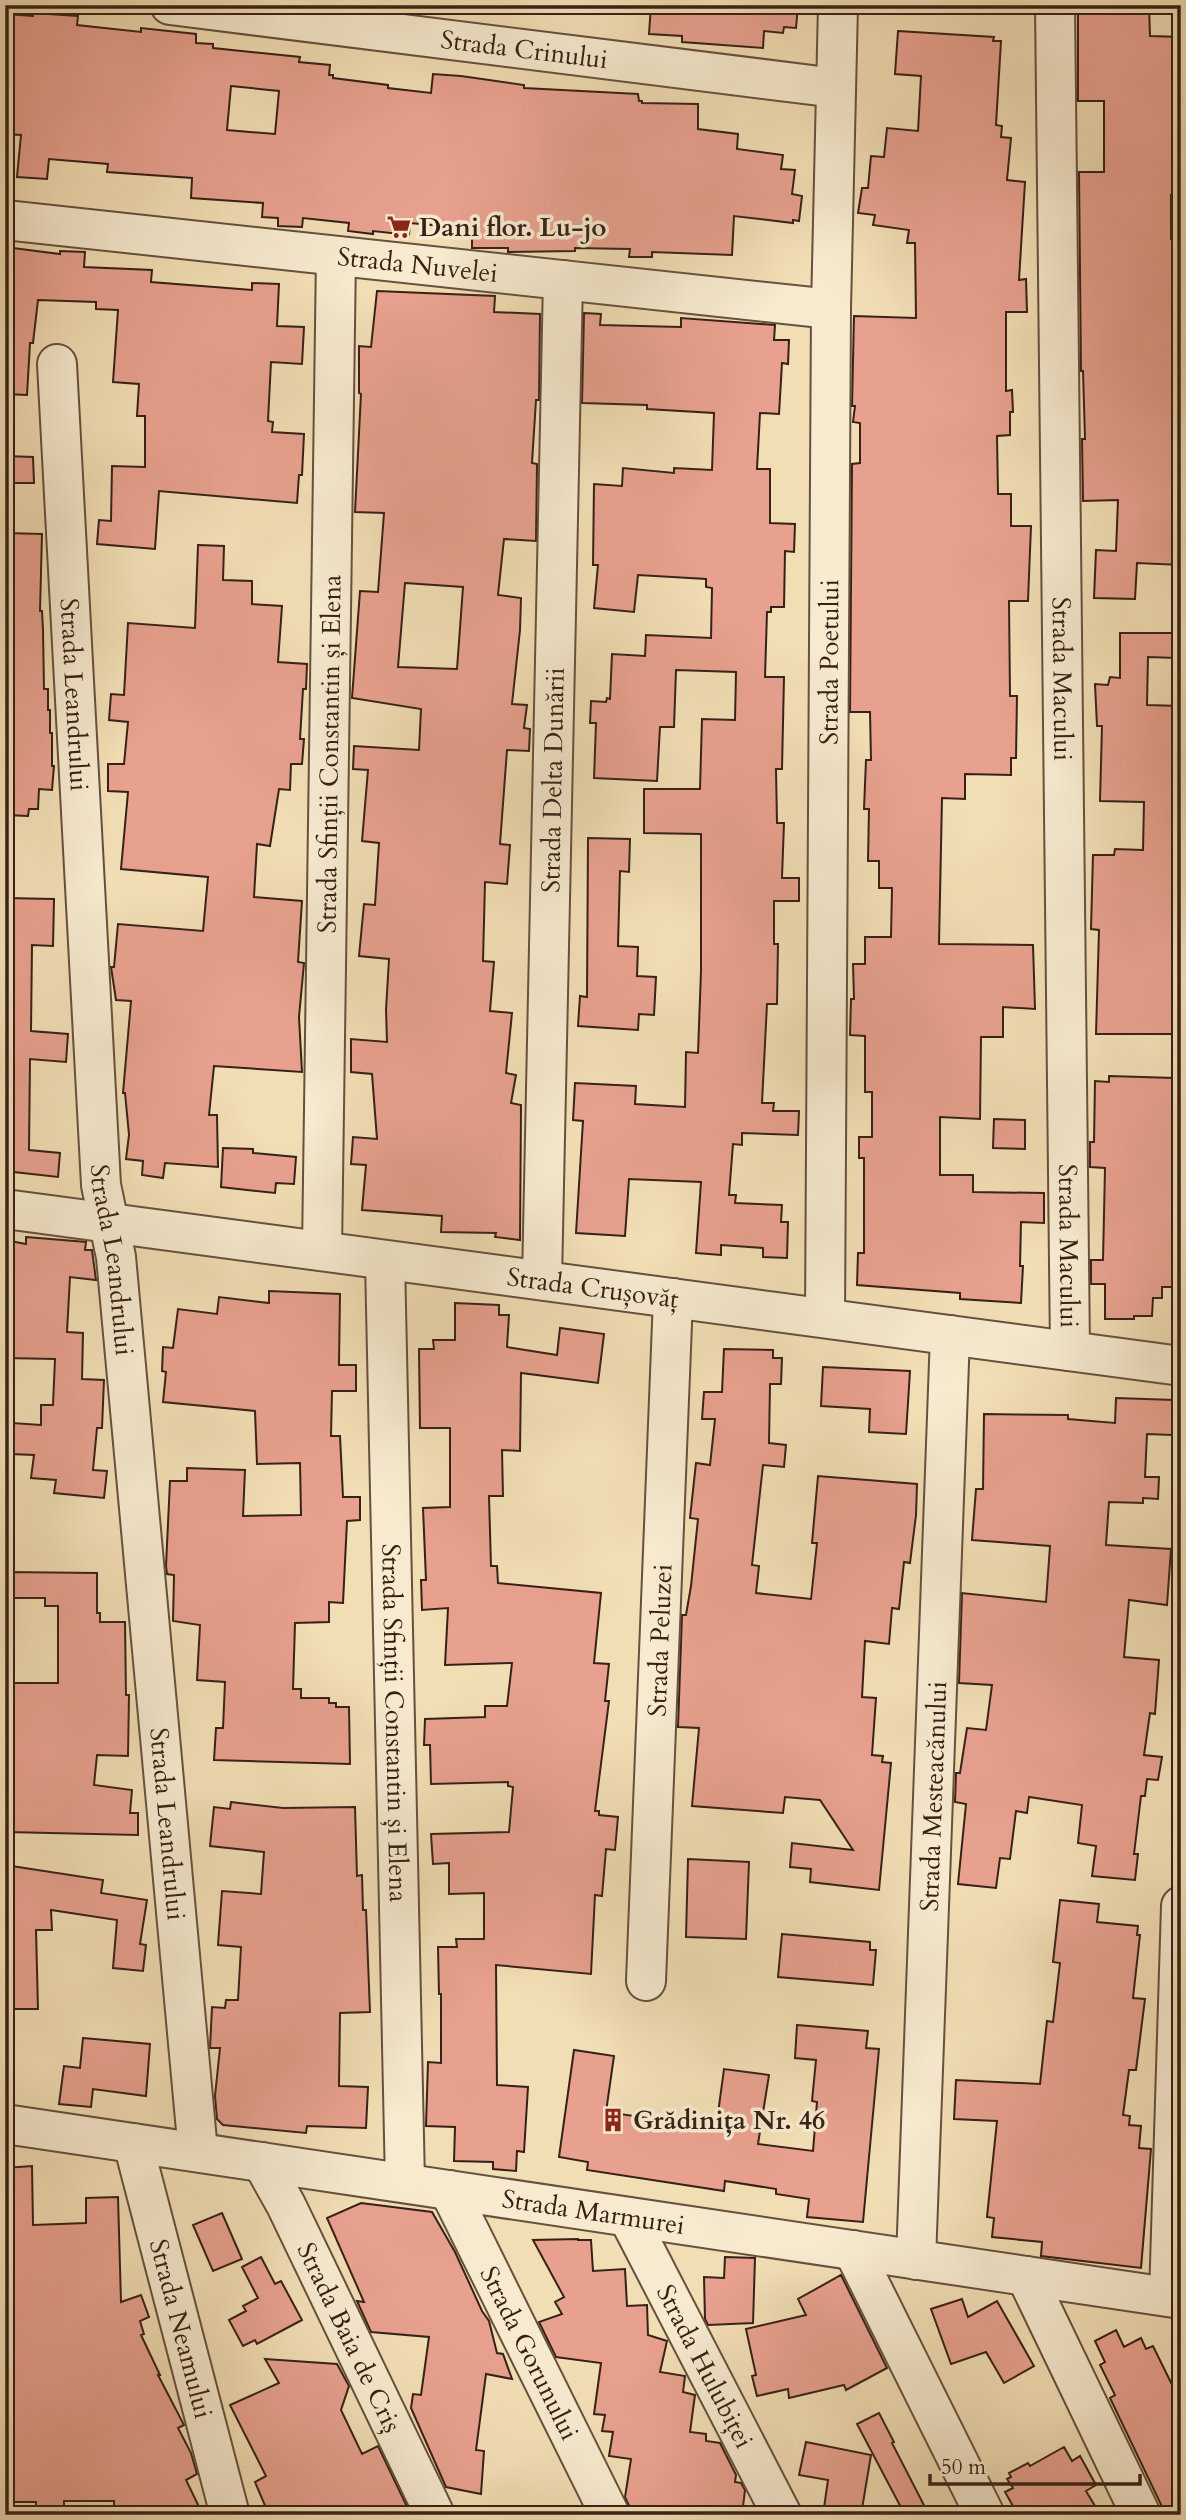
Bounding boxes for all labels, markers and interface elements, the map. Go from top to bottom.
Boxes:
street label: Strada Crinului [439,21,610,77]
place label: Dani flor. Lu-jo [419,210,607,245]
supermarket icon: Dani flor. Lu-jo [385,213,413,241]
street label: Strada Nuvelei [336,238,500,290]
street label: Strada Sfinții Constantin și Elena [309,574,349,934]
street label: Strada Poetului [811,579,847,745]
street label: Strada Leandrului [52,597,97,792]
street label: Strada Macului [1044,597,1081,761]
street label: Strada Delta Dunării [533,667,572,893]
street label: Strada Leandrului [82,1163,142,1357]
street label: Strada Macului [1050,1164,1087,1328]
street label: Strada Crușovăț [505,1259,681,1316]
street label: Strada Sfinții Constantin și Elena [374,1543,416,1903]
street label: Strada Peluzei [639,1563,680,1717]
street label: Strada Mesteacănului [911,1680,955,1912]
street label: Strada Leandrului [142,1726,194,1922]
place label: Grădinița Nr. 46 [633,2103,825,2138]
building icon: Grădinița Nr. 46 [599,2106,627,2134]
street label: Strada Marmurei [500,2181,687,2242]
street label: Strada Neamului [141,2235,222,2422]
street label: Strada Baia de Criș [289,2237,410,2438]
street label: Strada Gorunului [472,2260,588,2446]
street label: Strada Hulubiței [648,2278,762,2454]
scale bar [930,2443,1140,2487]
text: 50 m [941,2453,986,2482]

